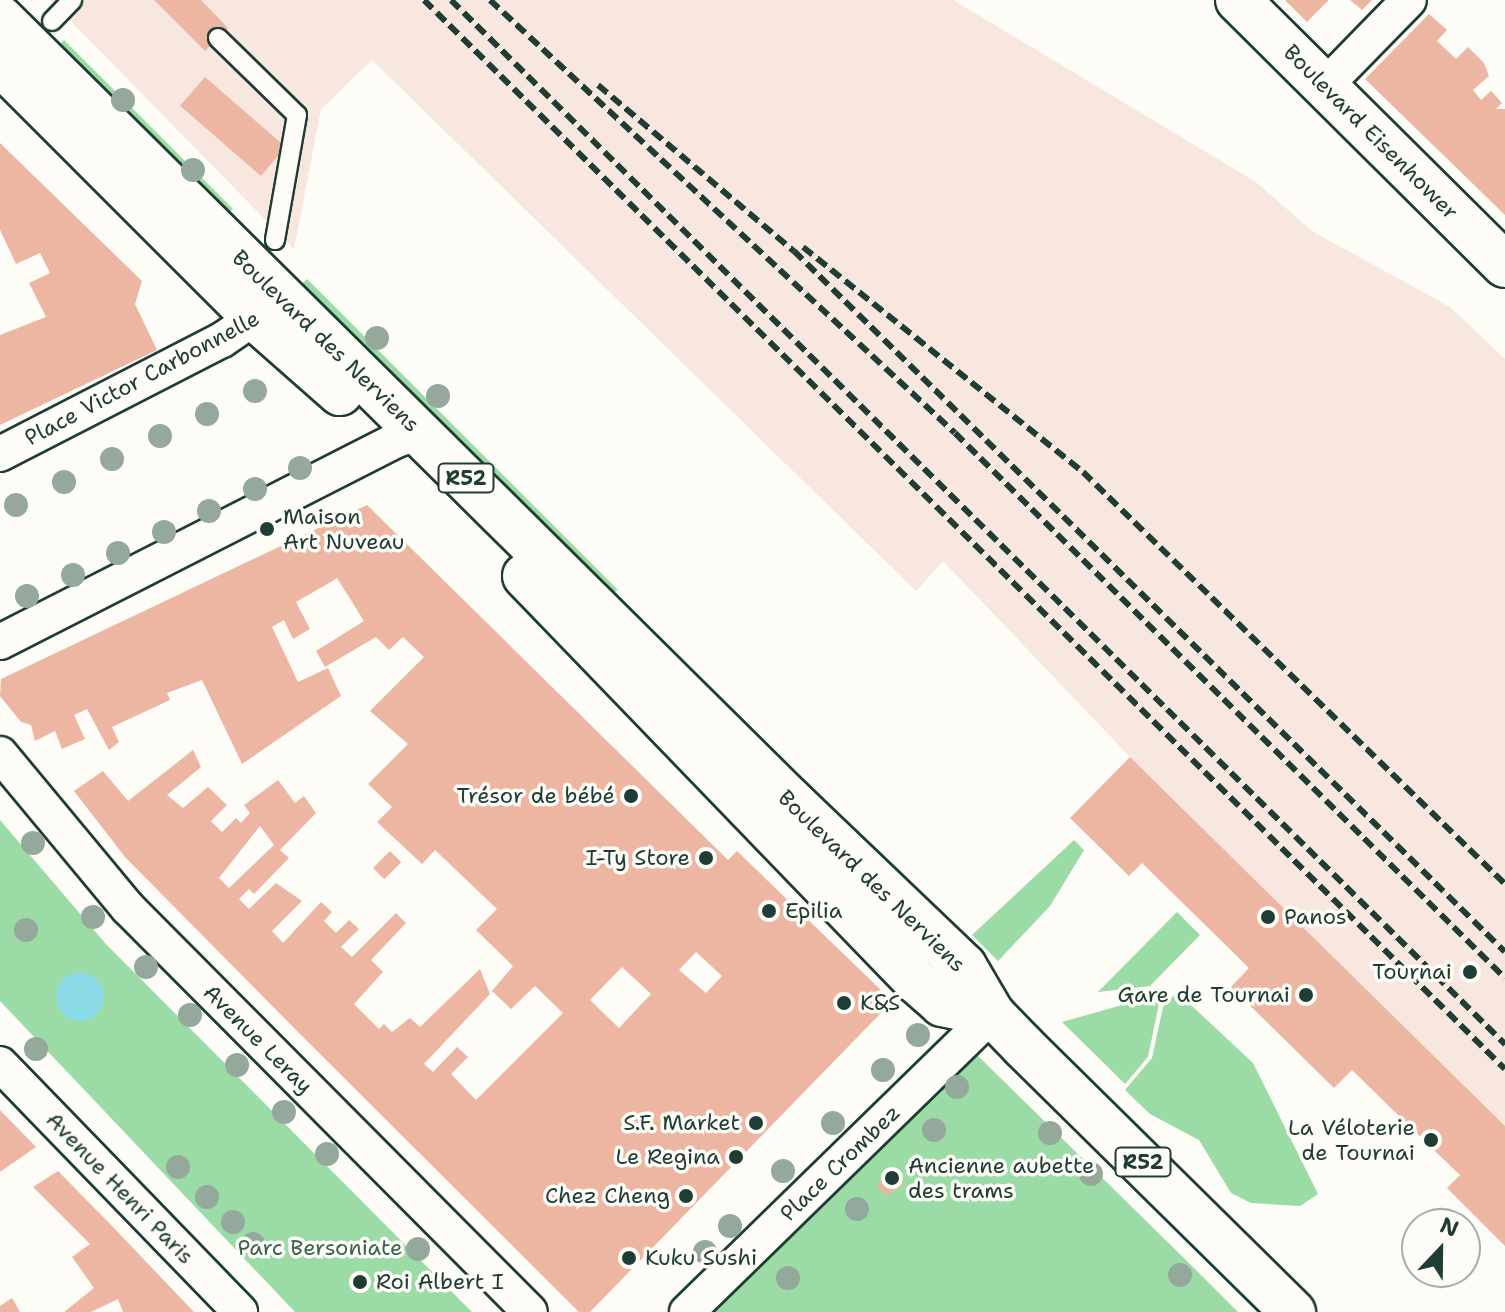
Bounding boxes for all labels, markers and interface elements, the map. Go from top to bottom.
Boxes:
street label: Boulevard Eisenhower [1278,39,1464,225]
street label: Boulevard des Nerviens [227,245,425,437]
street label: Place Victor Carbonnelle [20,305,264,451]
road number: R52 [436,462,496,494]
place label: Maison Art Nuveau [283,503,405,554]
marker: Maison Art Nuveau [258,520,276,538]
place label: Trésor de bébé [456,783,615,809]
street label: Boulevard des Nerviens [773,785,971,977]
marker: Trésor de bébé [622,787,640,805]
place label: I-Ty Store [586,845,690,871]
marker: I-Ty Store [697,849,715,867]
place label: Epilia [785,898,842,924]
marker: Epilia [760,902,778,920]
place label: Panos [1284,904,1347,930]
marker: Panos [1259,908,1277,926]
place label: Tournai [1372,959,1452,985]
marker: Tournai [1459,961,1481,983]
street label: Avenue Leray [198,979,318,1099]
place label: Gare de Tournai [1117,982,1290,1008]
marker: Gare de Tournai [1297,986,1315,1004]
place label: K&S [860,990,900,1016]
marker: K&S [835,994,853,1012]
street label: Place Crombez [775,1099,905,1227]
street label: Avenue Henri Paris [41,1106,199,1270]
place label: S.F. Market [623,1110,740,1136]
marker: S.F. Market [747,1114,765,1132]
place label: La Véloterie de Tournai [1288,1114,1415,1166]
marker: La Véloterie de Tournai [1422,1131,1440,1149]
place label: Le Regina [615,1144,720,1170]
road number: R52 [1113,1146,1173,1178]
marker: Le Regina [727,1148,745,1166]
place label: Ancienne aubette des trams [908,1152,1094,1204]
marker: Ancienne aubette des trams [883,1169,901,1187]
place label: Chez Cheng [545,1183,670,1209]
marker: Chez Cheng [677,1187,695,1205]
north arrow [1401,1208,1481,1288]
text: N [1436,1210,1463,1244]
park label: Parc Bersoniate [238,1235,402,1261]
place label: Kuku Sushi [645,1245,757,1271]
marker: Kuku Sushi [620,1249,638,1267]
place label: Roi Albert I [376,1269,504,1295]
marker: Roi Albert I [351,1273,369,1291]

